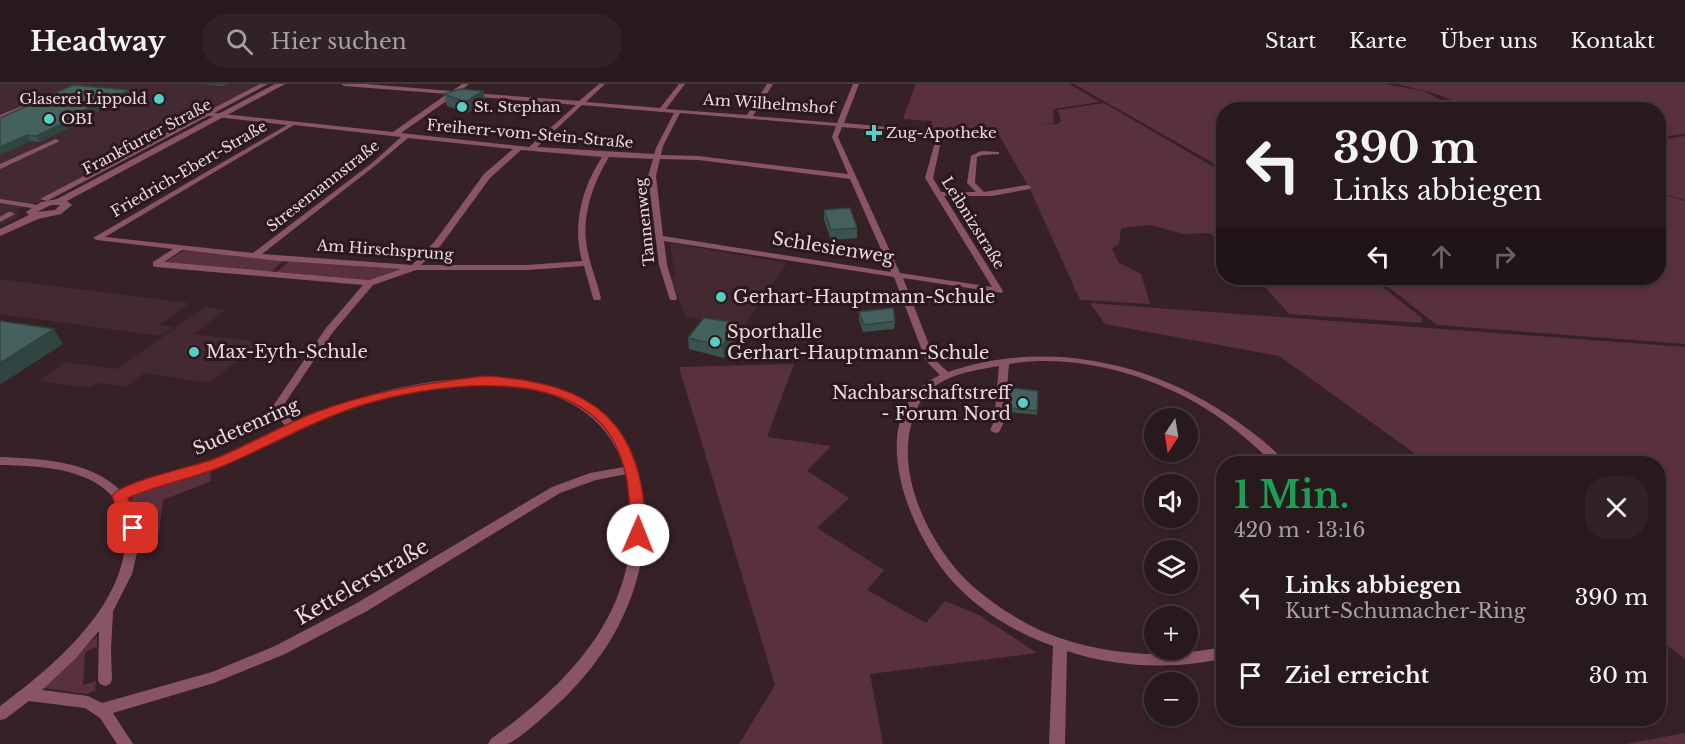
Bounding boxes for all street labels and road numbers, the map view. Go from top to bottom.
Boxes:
street label: Am Wilhelmshof [702,89,837,118]
street label: Frankfurter Straße [79,95,214,179]
street label: Freiherr-vom-Stein-Straße [426,115,634,152]
street label: Friedrich-Ebert-Straße [107,116,270,221]
street label: Stresemannstraße [262,136,383,236]
street label: Leibnizstraße [938,173,1009,272]
street label: Tannenweg [630,176,659,267]
street label: Schlesienweg [771,228,895,268]
street label: Am Hirschsprung [315,235,455,264]
street label: Sudetenring [190,394,303,460]
street label: Kettelerstraße [290,533,434,631]

